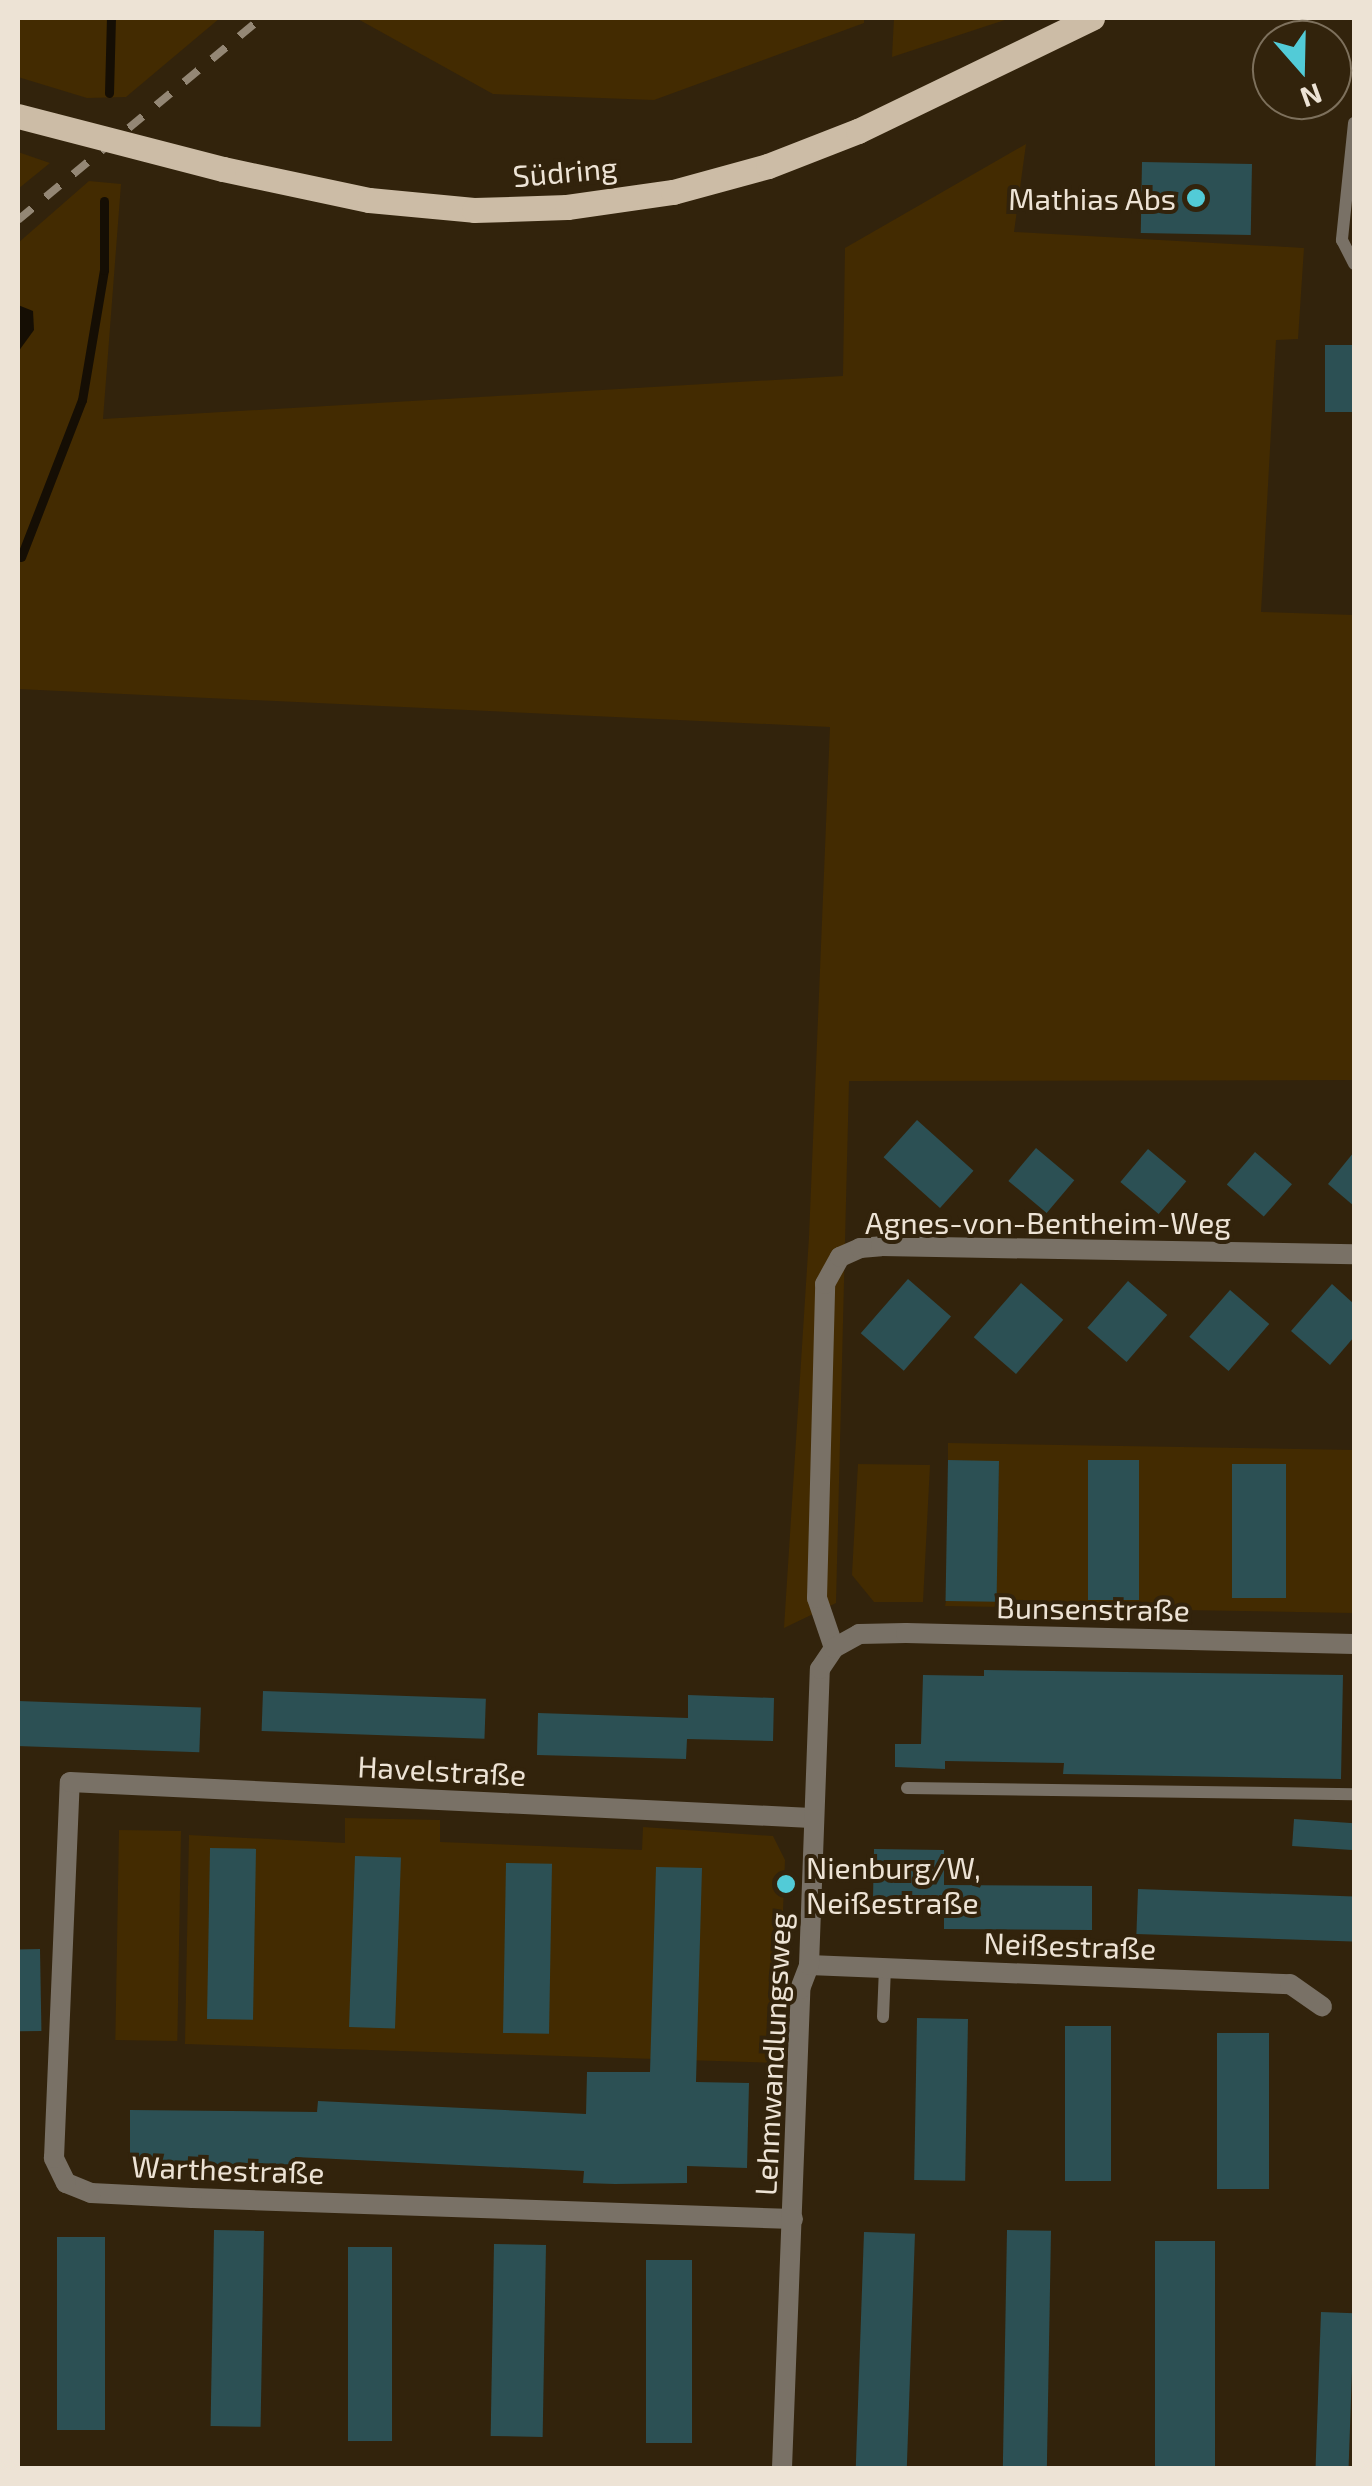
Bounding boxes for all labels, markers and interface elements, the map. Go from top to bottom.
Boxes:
north arrow [1252,20,1352,120]
text: N [1296,77,1327,116]
street label: Südring [511,149,619,193]
place label: Mathias Abs [1008,180,1176,216]
marker: Mathias Abs [1185,187,1207,209]
street label: Agnes-von-Bentheim-Weg [865,1204,1231,1240]
street label: Bunsenstraße [996,1588,1190,1628]
street label: Havelstraße [357,1748,527,1792]
place label: Nienburg/W, Neißestraße [806,1849,981,1920]
marker: Nienburg/W, Neißestraße [775,1873,797,1895]
street label: Lehmwandlungsweg [747,1911,797,2197]
street label: Neißestraße [983,1924,1157,1966]
street label: Warthestraße [131,2148,325,2190]

